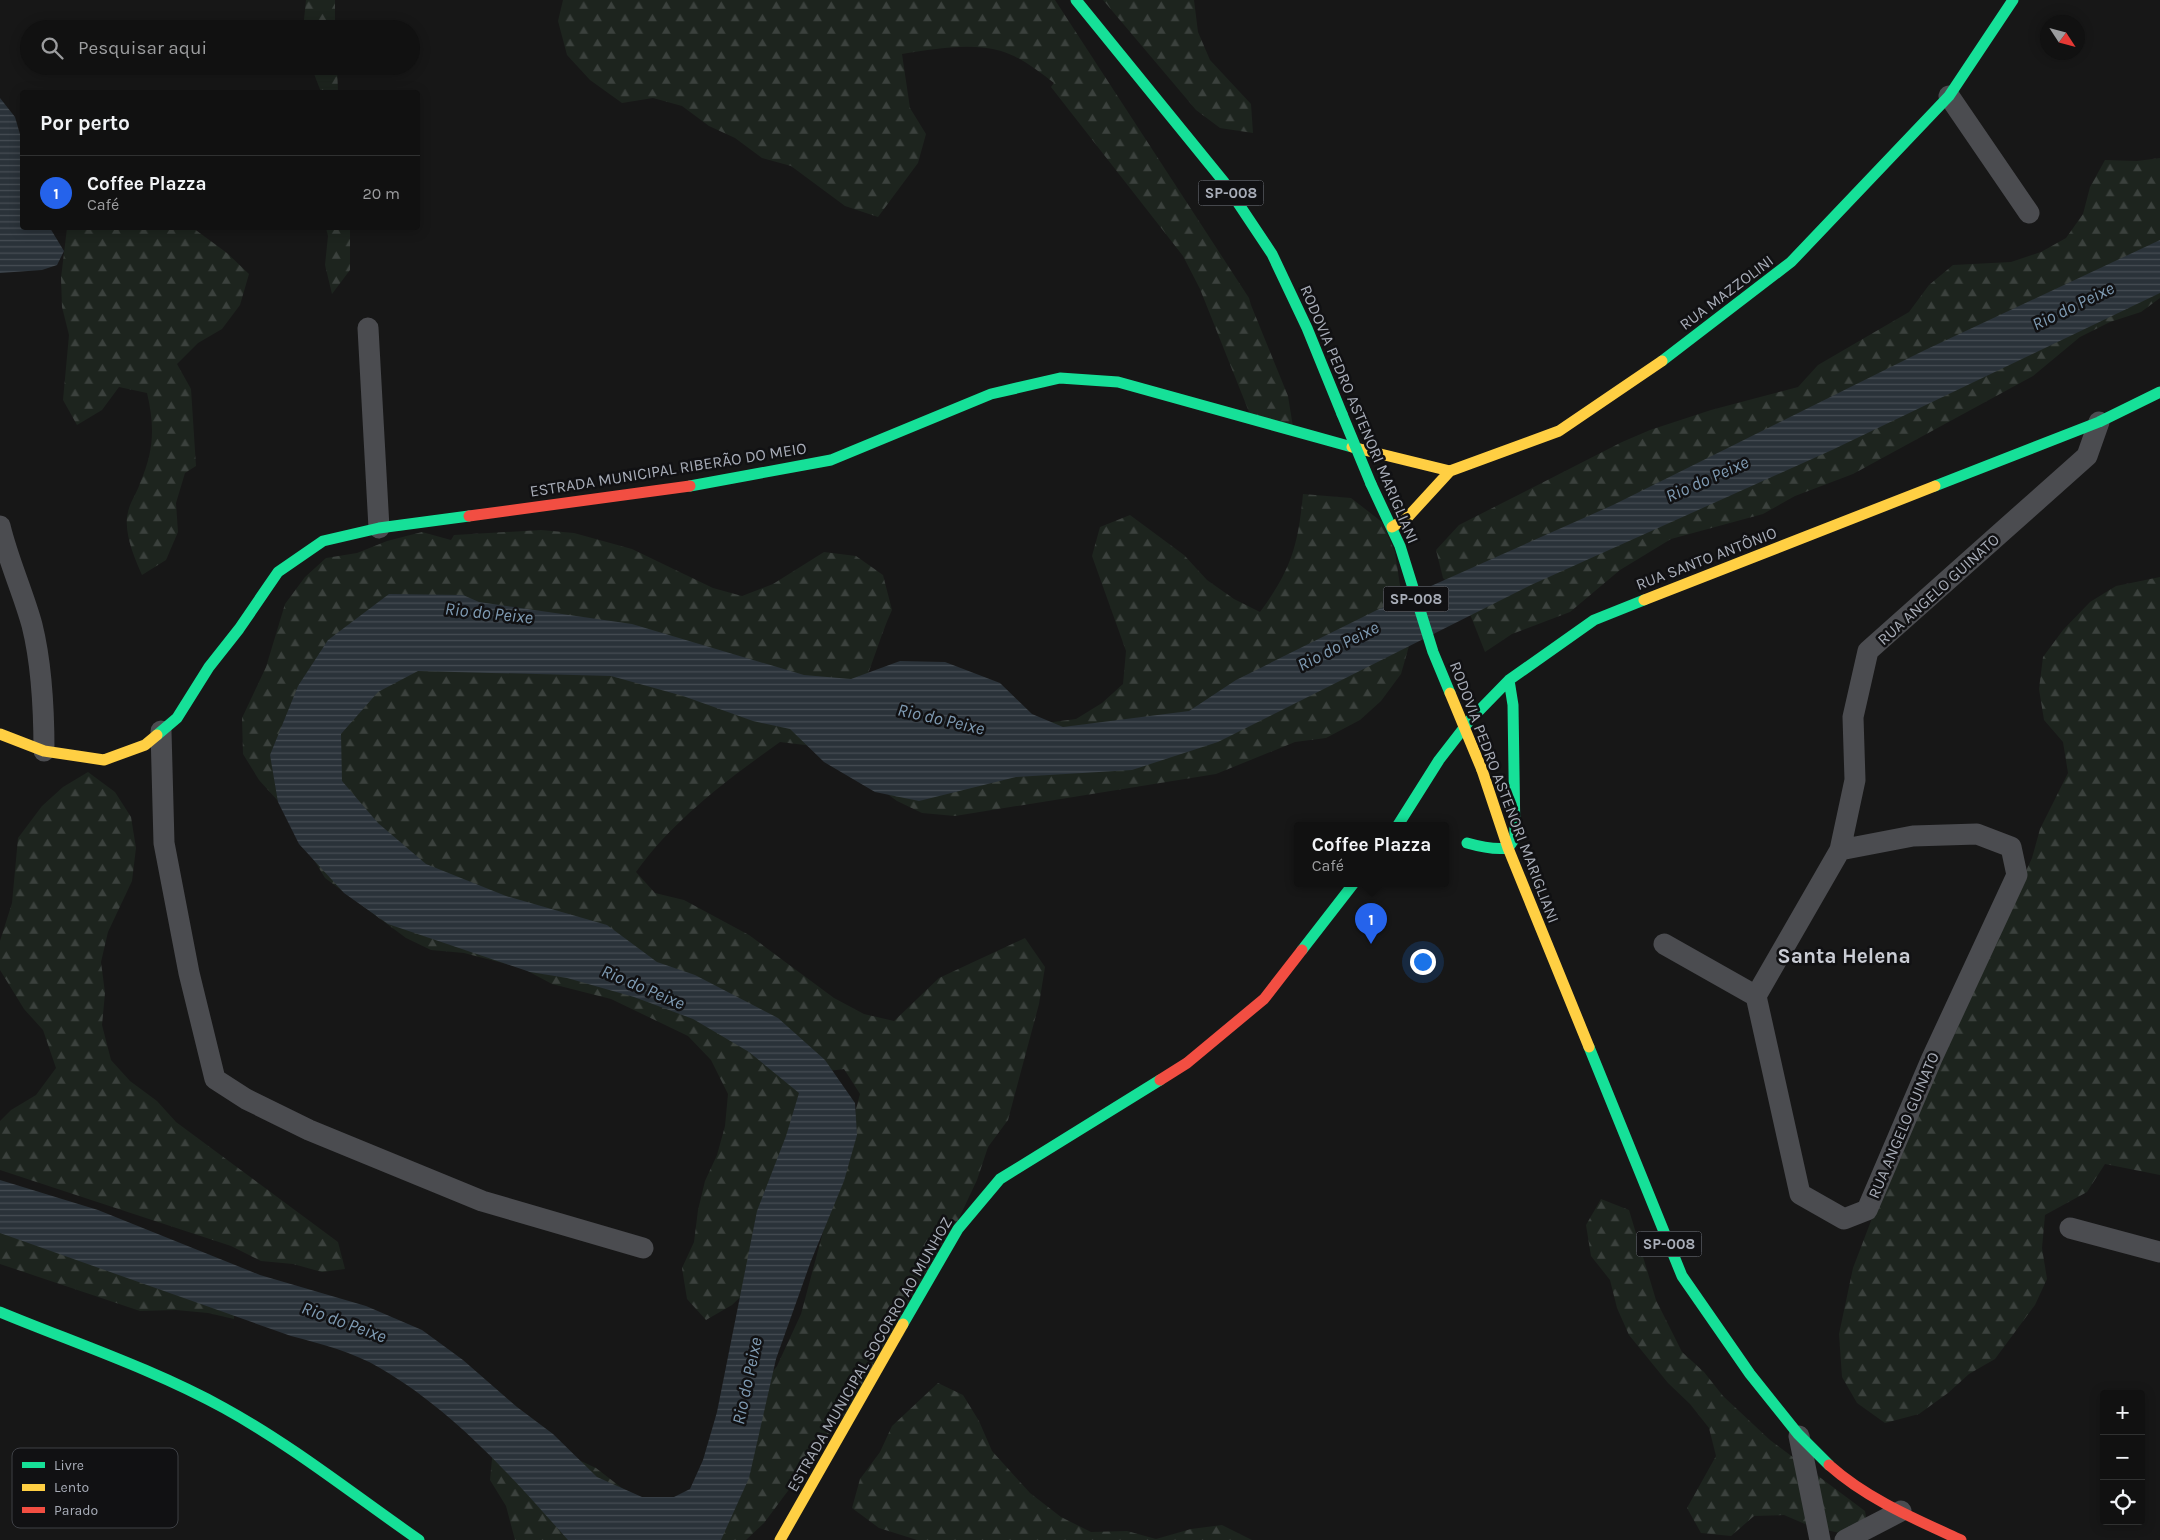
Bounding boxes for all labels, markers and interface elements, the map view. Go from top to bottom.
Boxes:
north arrow [2040,15,2085,60]
search box [20,20,420,75]
icon: search [38,34,66,62]
text: Pesquisar aqui [78,37,207,59]
text: Por perto [40,111,130,135]
text: Coffee Plazza [87,173,207,195]
road number: SP-008 [1198,180,1264,206]
text: 1 [53,184,59,203]
text: 20 m [362,184,400,203]
text: Café [87,195,119,214]
street label: RUA MAZZOLINI [1676,251,1777,334]
water label: Rio do Peixe [2028,277,2118,335]
street label: RODOVIA PEDRO ASTENORI MARIGLIANI [1296,282,1423,546]
street label: ESTRADA MUNICIPAL RIBERÃO DO MEIO [528,438,808,501]
water label: Rio do Peixe [1662,451,1752,507]
street label: RUA SANTO ANTÔNIO [1633,523,1779,594]
street label: RUA ANGELO GUINATO [1874,530,2003,649]
road number: SP-008 [1384,586,1448,612]
water label: Rio do Peixe [444,597,534,629]
water label: Rio do Peixe [1294,616,1382,676]
street label: RODOVIA PEDRO ASTENORI MARIGLIANI [1446,659,1563,926]
water label: Rio do Peixe [895,698,987,740]
popup [1294,822,1449,887]
text: Coffee Plazza [1312,834,1431,856]
text: Café [1312,856,1344,875]
pin: 1 [1355,903,1387,944]
district label: Santa Helena [1777,944,1911,968]
your location [1410,949,1436,975]
water label: Rio do Peixe [598,960,688,1014]
street label: RUA ANGELO GUINATO [1864,1049,1943,1201]
street label: ESTRADA MUNICIPAL SOCORRO AO MUNHOZ [783,1213,956,1495]
road number: SP-008 [1636,1232,1702,1256]
water label: Rio do Peixe [299,1297,389,1347]
water label: Rio do Peixe [727,1335,767,1427]
map controls [2100,1390,2145,1525]
button: + [2100,1390,2145,1435]
button: − [2100,1435,2145,1480]
legend [12,1448,178,1528]
text: Livre [54,1457,84,1474]
text: Lento [54,1479,89,1496]
button: locate [2100,1480,2145,1525]
text: Parado [54,1502,98,1519]

